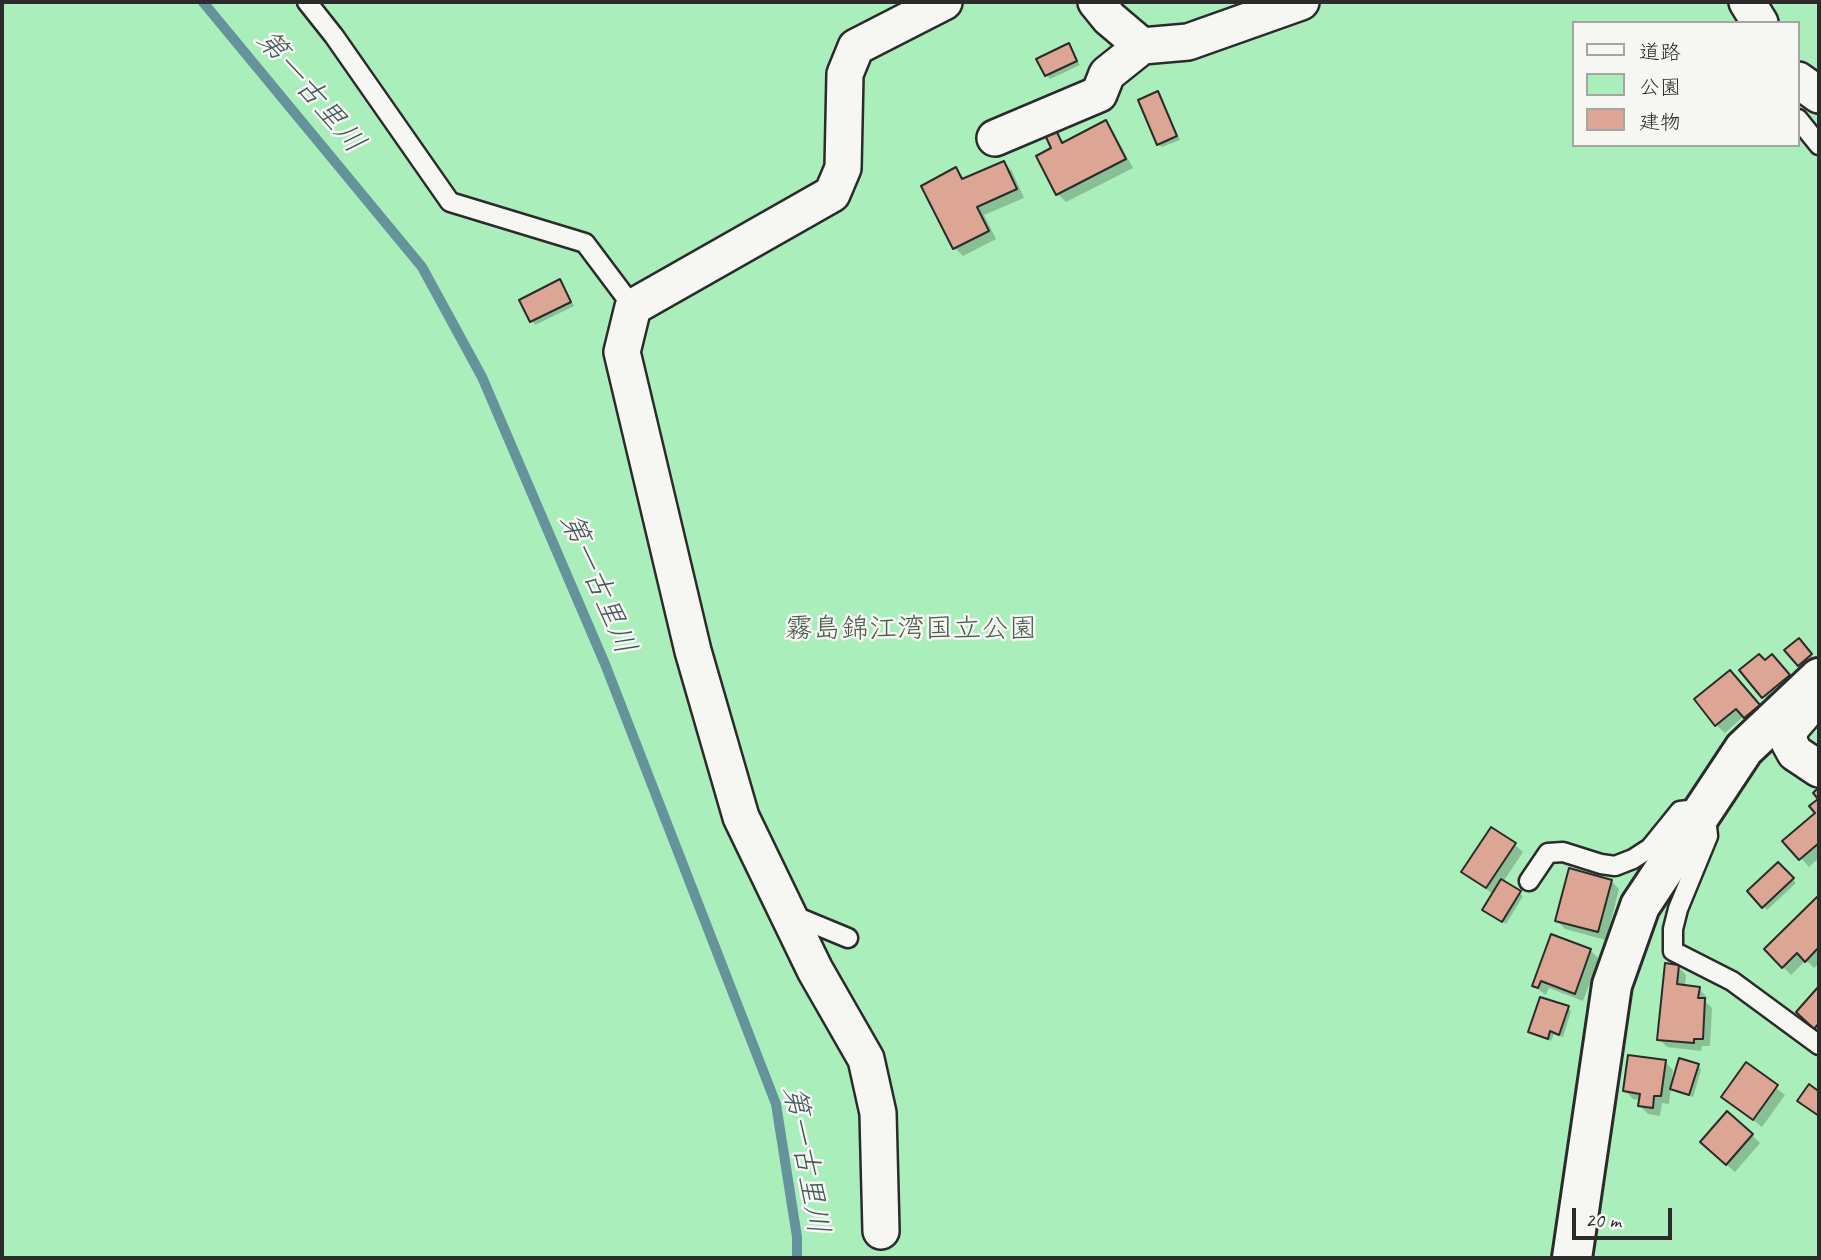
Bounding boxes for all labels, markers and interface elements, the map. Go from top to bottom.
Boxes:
legend [1573,21,1800,147]
water label: 第一古里川 [248,23,372,161]
text: 道路 [1639,39,1681,65]
text: 公園 [1639,74,1681,100]
text: 建物 [1639,109,1681,135]
water label: 第一古里川 [551,508,643,660]
park label: 霧島錦江湾国立公園 [785,613,1037,647]
water label: 第一古里川 [774,1083,836,1237]
scale bar [1576,1194,1676,1238]
text: 20 m [1585,1207,1621,1233]

